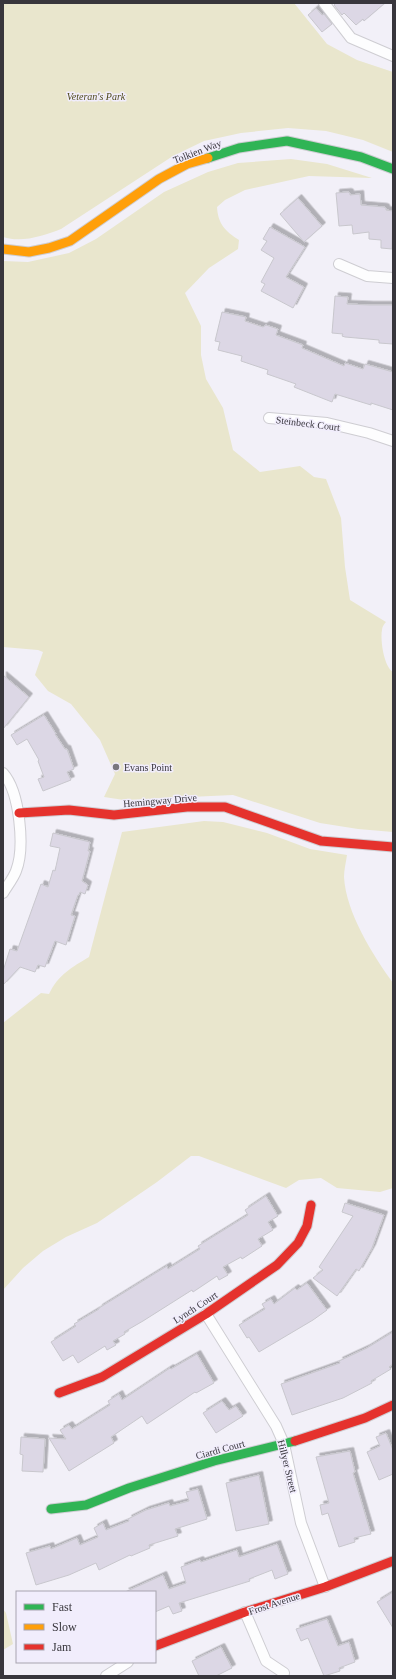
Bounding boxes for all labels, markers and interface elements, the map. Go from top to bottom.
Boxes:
park label: Veteran's Park [67,91,126,102]
street label: Tolkien Way [171,137,223,166]
street label: Steinbeck Court [275,414,341,433]
marker: Evans Point [111,762,121,772]
place label: Evans Point [124,762,172,773]
street label: Hemingway Drive [123,792,198,809]
street label: Lynch Court [171,1289,220,1326]
street label: Ciardi Court [194,1438,246,1461]
street label: Hillyer Street [276,1439,299,1494]
street label: Frost Avenue [247,1590,302,1617]
legend [16,1591,156,1663]
text: Fast [52,1600,73,1614]
text: Slow [52,1620,77,1634]
text: Jam [52,1640,72,1654]

